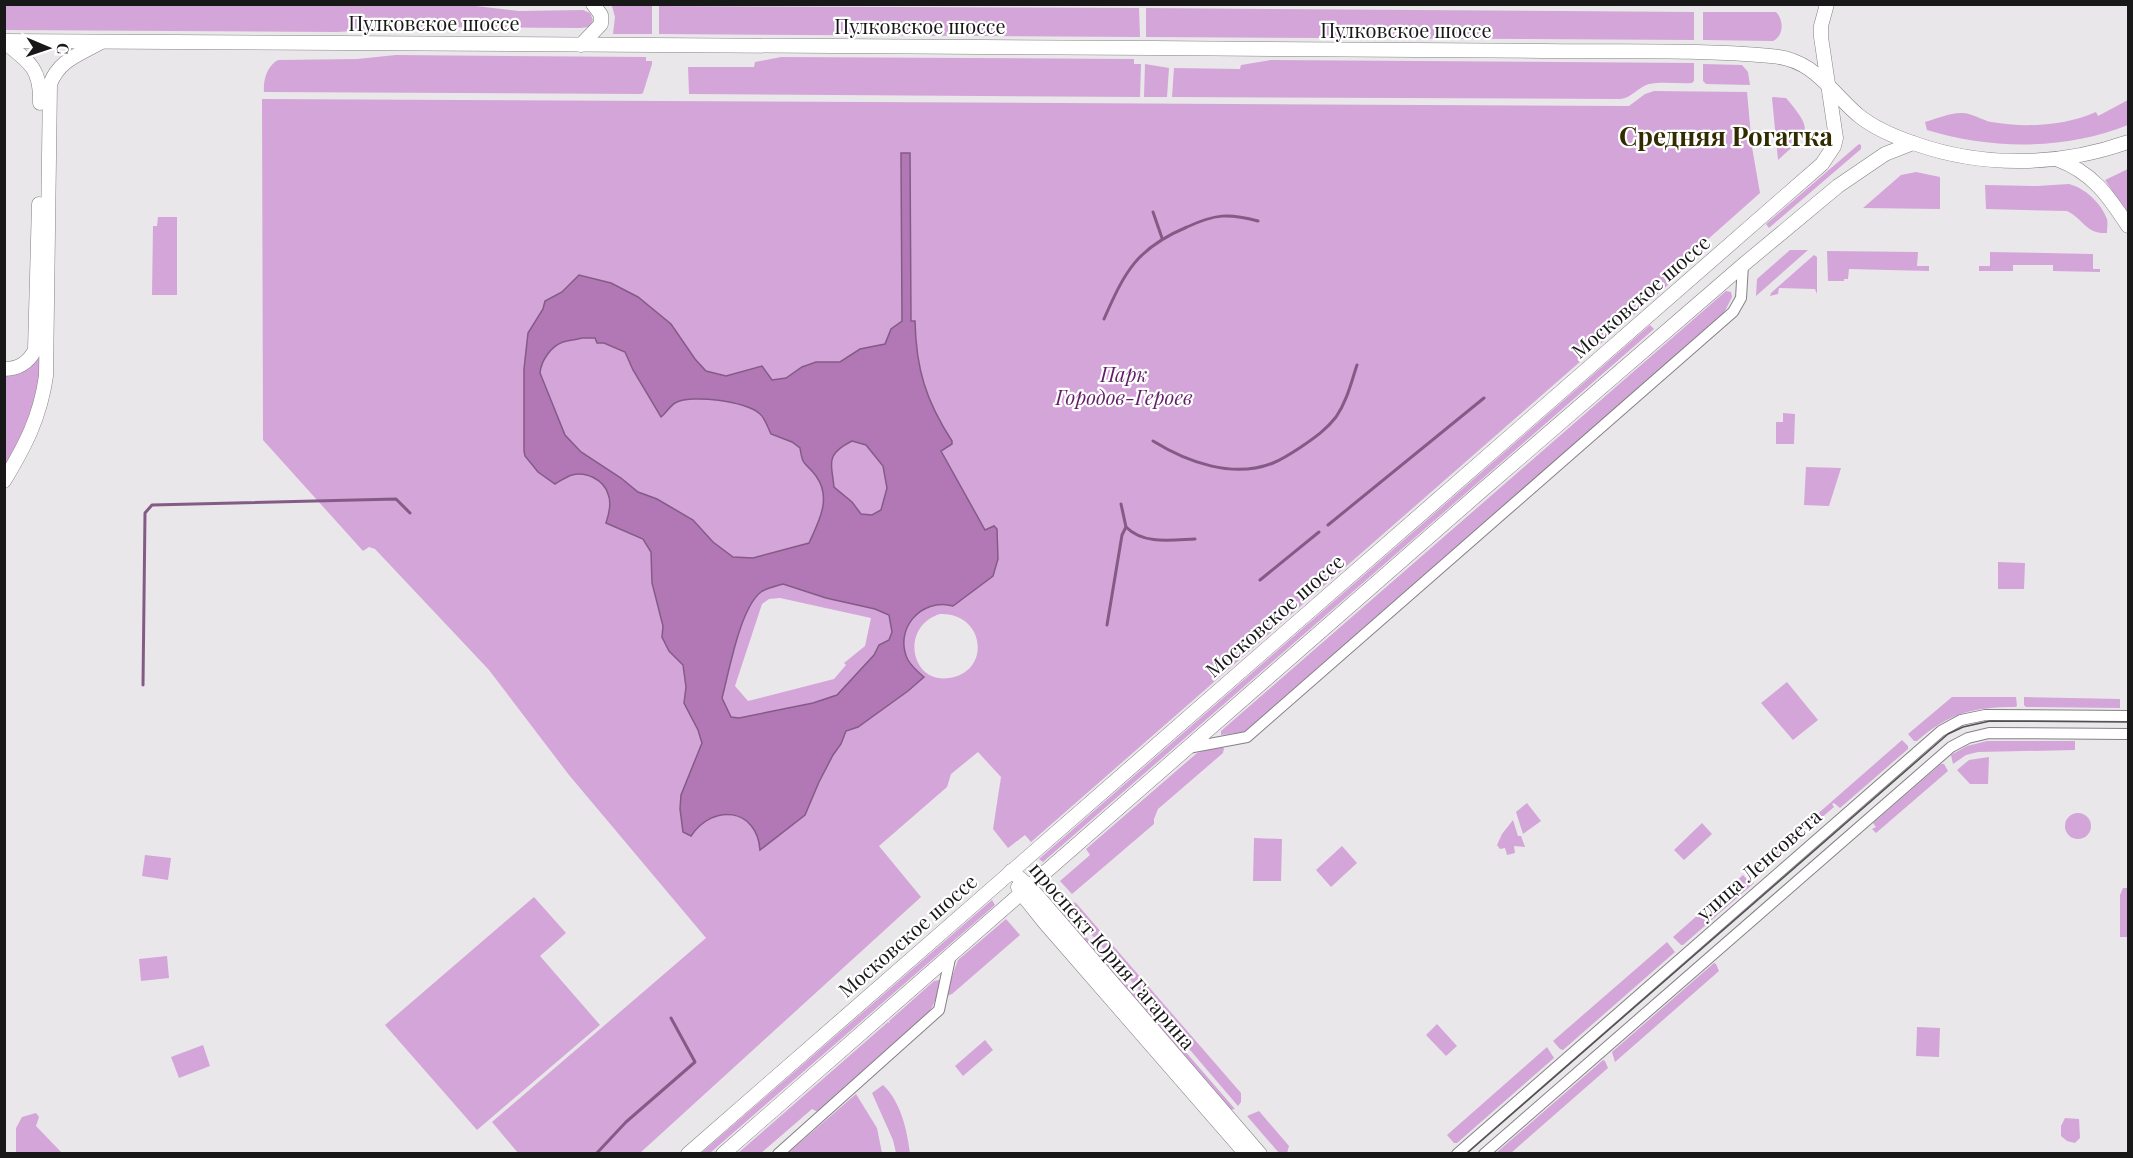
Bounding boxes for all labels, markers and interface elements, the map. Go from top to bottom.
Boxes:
street label: Пулковское шоссе [348,9,520,36]
street label: Пулковское шоссе [834,12,1006,39]
street label: Пулковское шоссе [1320,16,1492,43]
north arrow [18,18,78,78]
text: С [53,43,74,55]
district label: Средняя Рогатка [1619,118,1833,153]
street label: Московское шоссе [1565,228,1715,363]
park label: Парк Городов-Героев [1054,360,1193,410]
street label: Московское шоссе [1199,547,1349,682]
street label: улица Ленсовета [1689,802,1826,926]
street label: проспект Юрия Гагарина [1024,856,1202,1055]
street label: Московское шоссе [832,867,982,1002]

